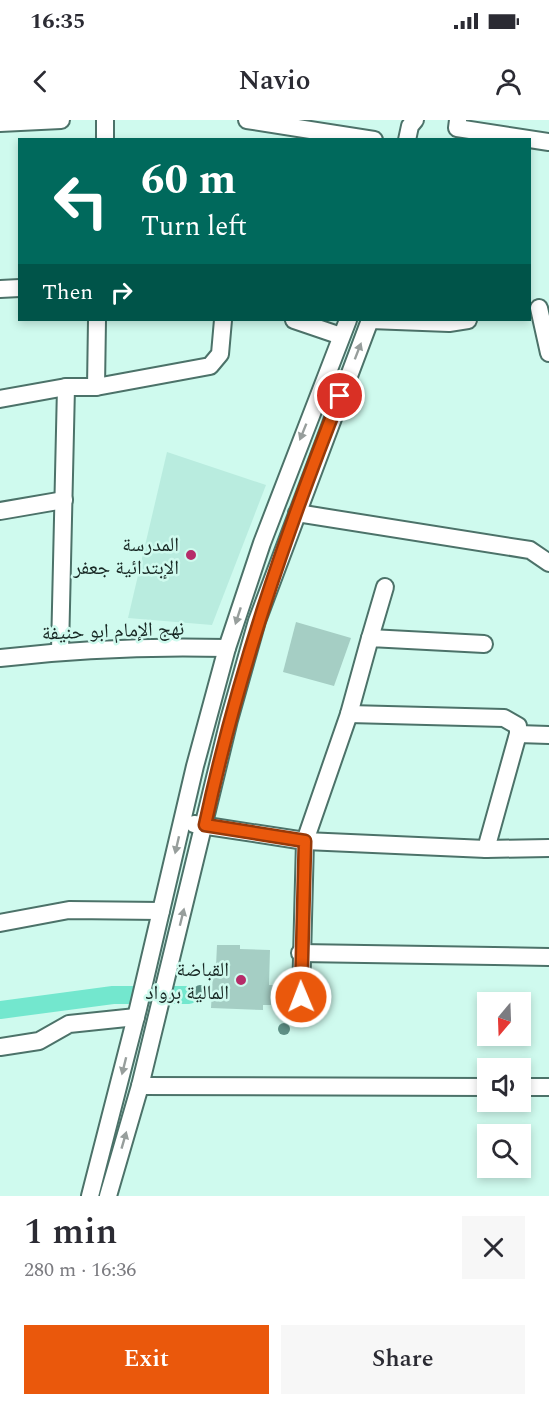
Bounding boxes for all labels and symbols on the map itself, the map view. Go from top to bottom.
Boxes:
one-way arrow [354,342,363,360]
pin [314,370,365,421]
one-way arrow [298,424,308,442]
place label: المدرسة الإبتدائية جعفر [72,530,179,583]
marker: المدرسة الإبتدائية جعفر [184,548,198,562]
one-way arrow [232,607,242,625]
street label: نهج الإمام ابو حنيفة [41,614,185,648]
one-way arrow [171,836,181,854]
one-way arrow [178,908,187,926]
place label: القباضة المالية برواد [145,955,229,1008]
position arrow [269,965,333,1029]
marker: القباضة المالية برواد [234,973,248,987]
north arrow [477,992,531,1046]
one-way arrow [118,1057,128,1075]
one-way arrow [120,1131,129,1149]

